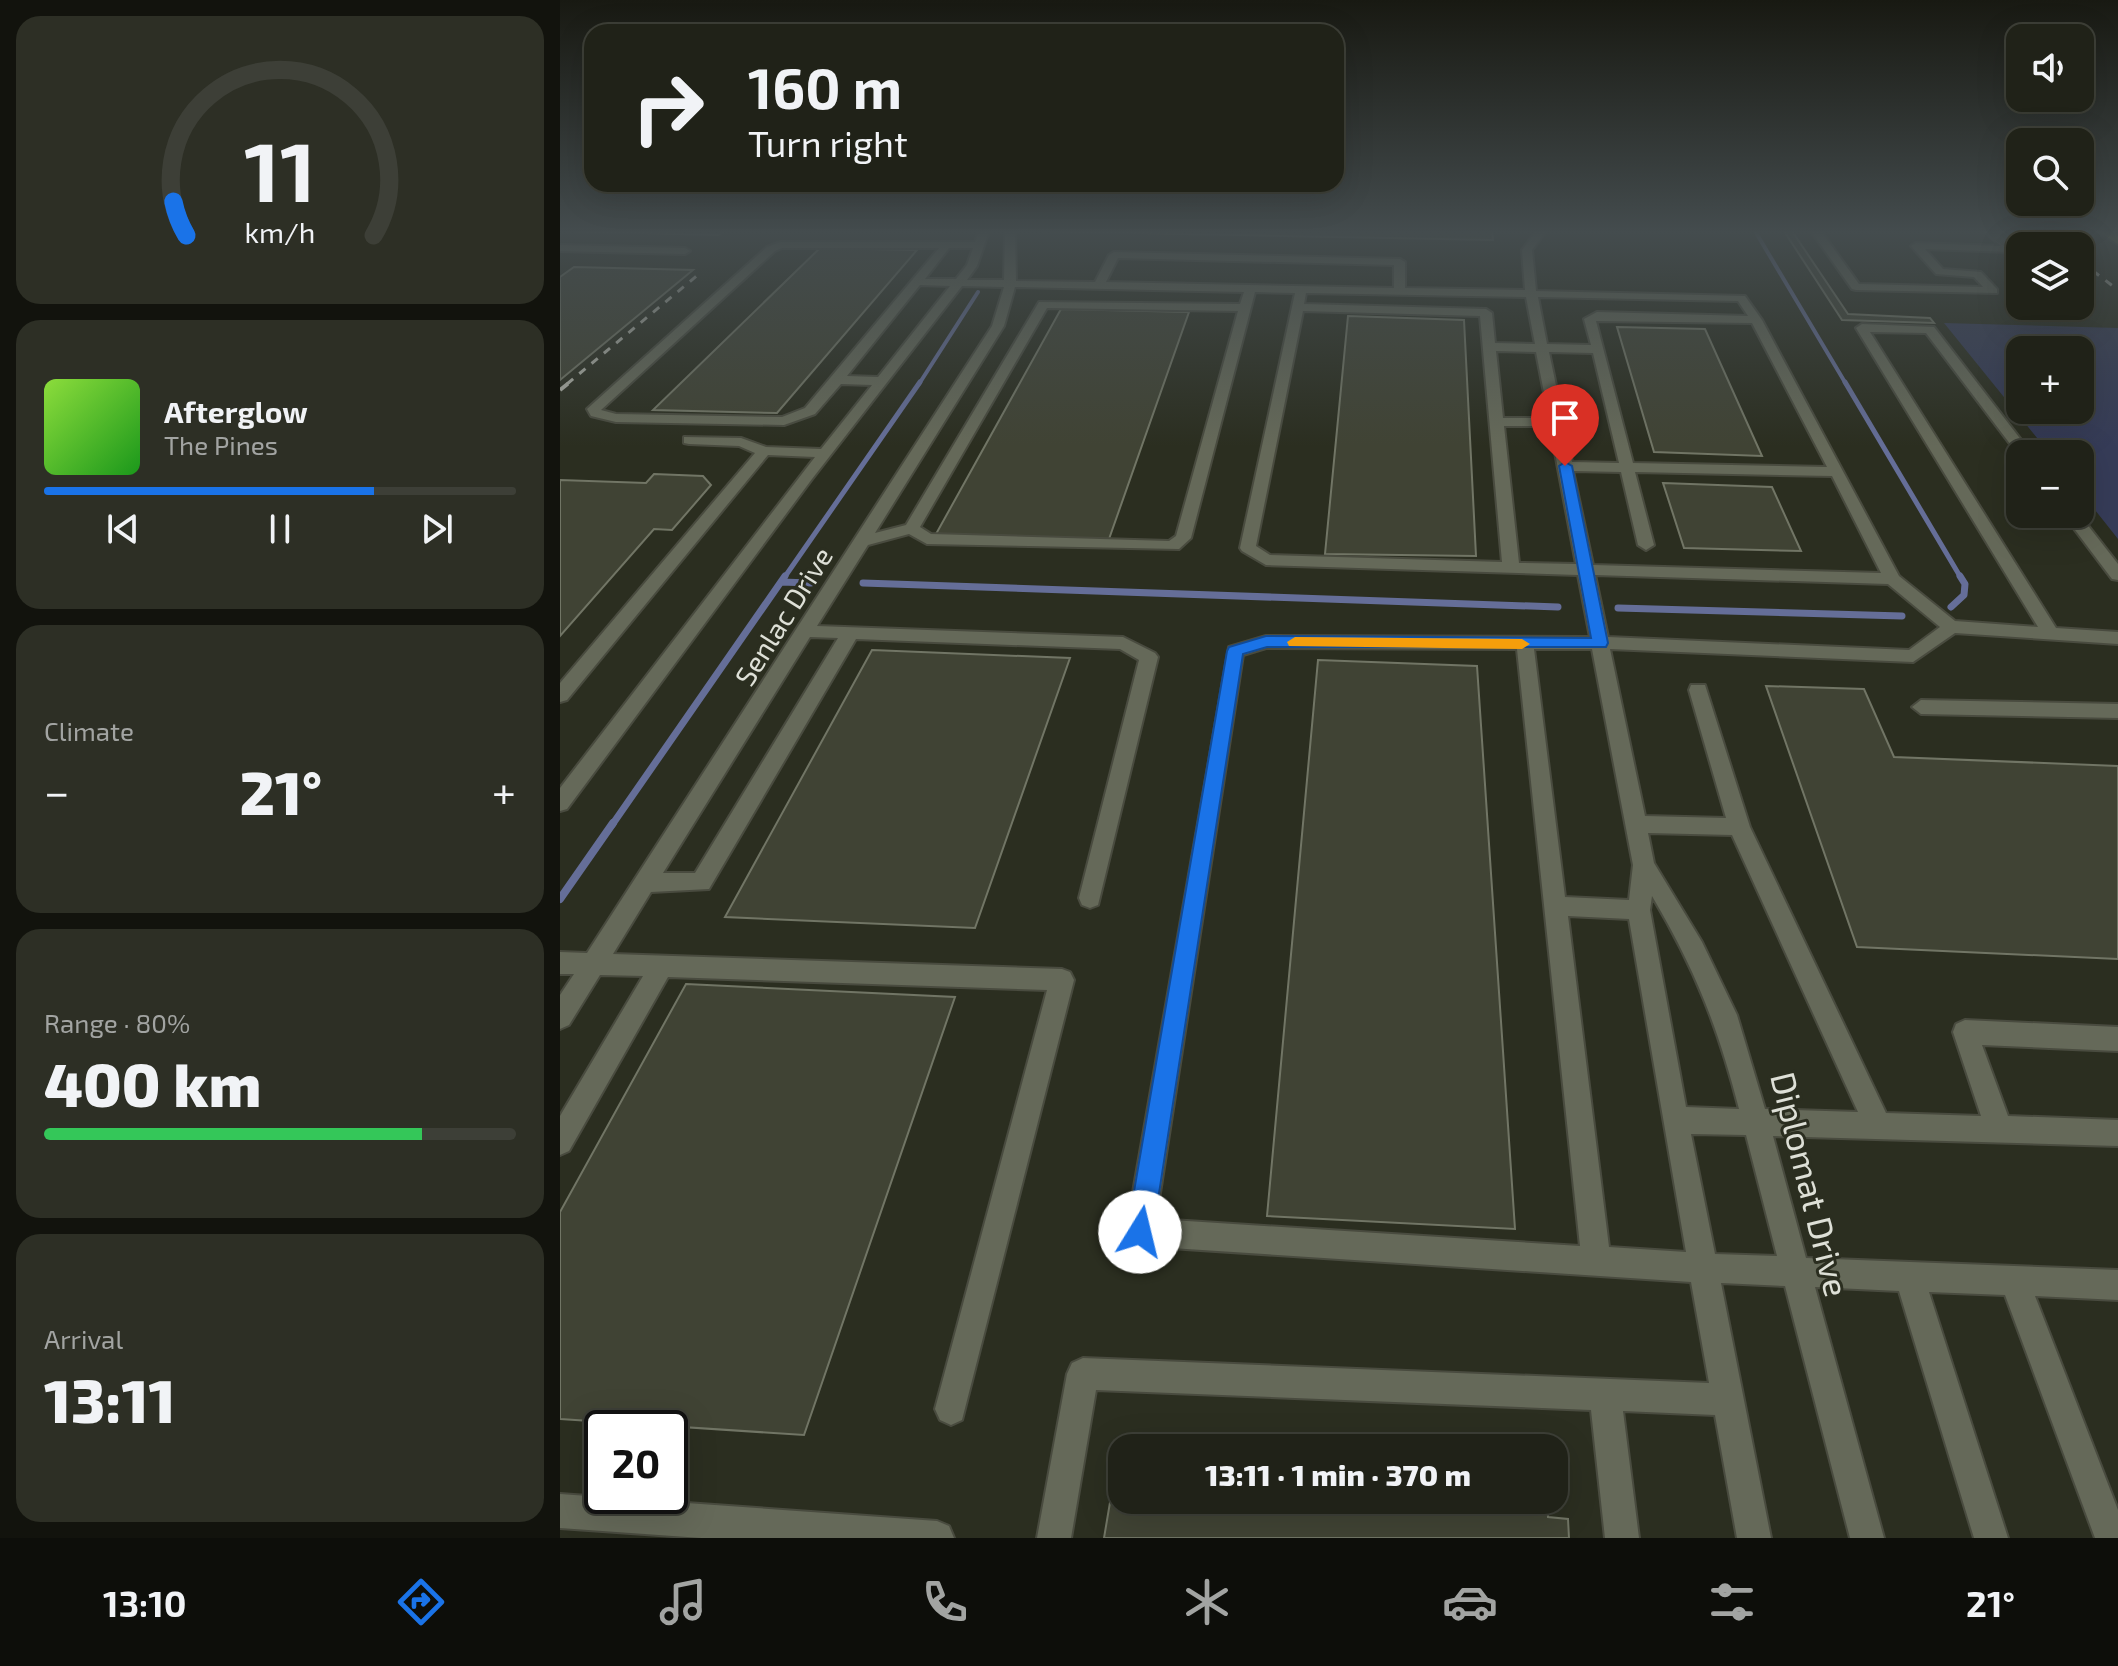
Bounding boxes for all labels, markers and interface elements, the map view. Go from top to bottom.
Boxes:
map controls [2006,24,2094,528]
button: sound [2006,24,2094,112]
text: 160 m [748,53,902,120]
icon: right [616,56,720,160]
text: 11 [244,119,316,219]
text: Turn right [748,121,908,164]
button: search [2006,128,2094,216]
text: km/h [245,214,315,249]
button: layers [2006,232,2094,320]
button: + [2006,336,2094,424]
pin [1531,384,1599,466]
text: Afterglow [164,393,308,429]
icon: arrive [1543,396,1587,440]
text: The Pines [164,429,278,460]
button: − [2006,440,2094,528]
icon: previous [101,507,145,551]
icon: pause [258,507,302,551]
icon: next [415,507,459,551]
street label: Senlac Drive [727,540,839,692]
text: Climate [44,715,134,746]
text: 21° [239,755,322,827]
text: − [44,764,70,817]
text: + [492,764,516,817]
text: Range · 80% [44,1007,190,1038]
text: 400 km [44,1047,261,1119]
street label: Diplomat Drive [1763,1068,1859,1300]
position arrow [1098,1190,1182,1274]
text: Arrival [44,1323,123,1354]
text: 13:11 [44,1363,176,1435]
speed limit sign: 20 [584,1410,688,1514]
text: 13:11 · 1 min · 370 m [1205,1456,1471,1492]
icon: directions [393,1574,449,1630]
icon: music [655,1574,711,1630]
icon: phone [917,1574,973,1630]
icon: climate [1179,1574,1235,1630]
icon: car [1442,1574,1498,1630]
icon: filters [1704,1574,1760,1630]
text: 13:10 [103,1581,187,1624]
text: 21° [1966,1581,2015,1624]

